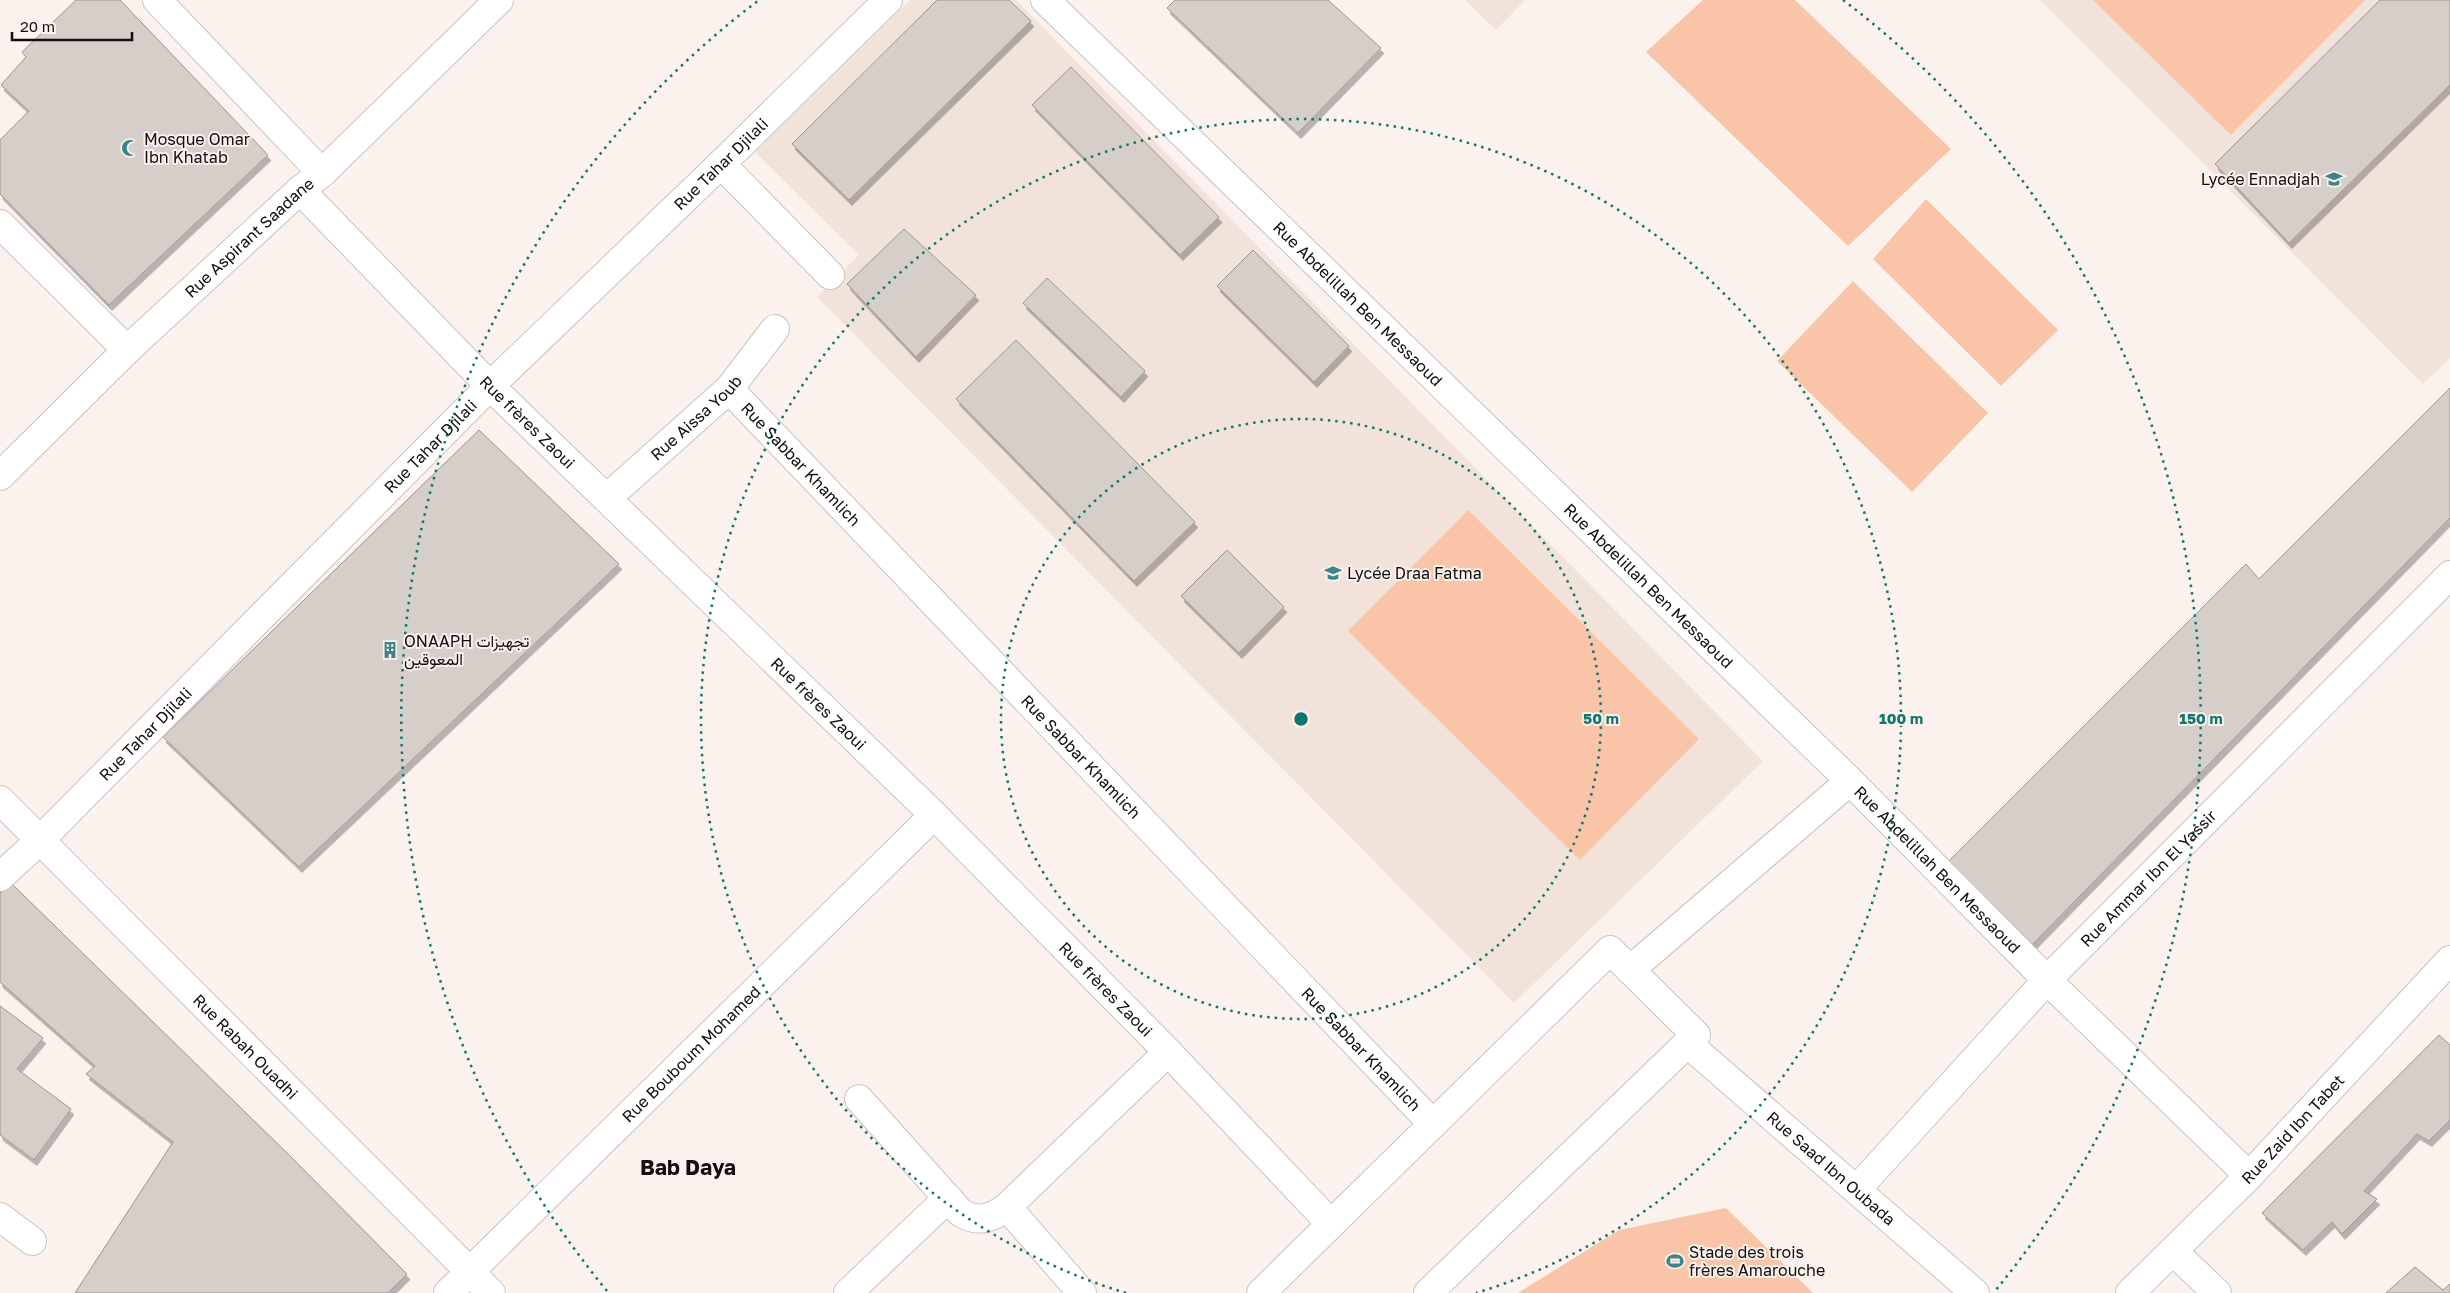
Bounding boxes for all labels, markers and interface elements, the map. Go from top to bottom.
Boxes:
scale bar [12,10,132,42]
text: 20 m [20,17,55,35]
street label: Rue Tahar Djilali [669,114,772,214]
place label: Mosque Omar Ibn Khatab [144,129,250,167]
mosque icon: Mosque Omar Ibn Khatab [120,138,140,158]
place label: Lycée Ennadjah [2201,169,2320,189]
school or university icon: Lycée Ennadjah [2324,169,2344,189]
street label: Rue Aspirant Saadane [180,173,318,302]
street label: Rue Abdelillah Ben Messaoud [1269,217,1447,390]
street label: Rue Aissa Youb [646,371,746,464]
street label: Rue frères Zaoui [476,372,579,473]
street label: Rue Tahar Djilali [380,395,481,497]
street label: Rue Sabbar Khamlich [737,398,865,530]
street label: Rue Abdelillah Ben Messaoud [1560,499,1737,672]
school or university icon: Lycée Draa Fatma [1323,563,1343,583]
place label: Lycée Draa Fatma [1347,563,1482,583]
place label: ONAAPH تجهيزات المعوقين [404,631,529,670]
building icon: ONAAPH تجهيزات المعوقين [380,640,400,660]
street label: Rue frères Zaoui [767,653,871,754]
street label: Rue Tahar Djilali [95,683,196,785]
street label: Rue Sabbar Khamlich [1017,690,1145,823]
text: 50 m [1583,709,1619,727]
text: 100 m [1879,709,1923,727]
text: 150 m [2179,709,2223,727]
centre of rings [1292,710,1310,728]
street label: Rue Abdelillah Ben Messaoud [1850,781,2025,957]
street label: Rue Ammar Ibn El Yassir [2076,806,2221,951]
street label: Rue frères Zaoui [1055,938,1157,1041]
street label: Rue Bouboum Mohamed [618,981,765,1126]
street label: Rue Sabbar Khamlich [1297,983,1425,1115]
street label: Rue Rabah Ouadhi [189,990,302,1103]
street label: Rue Zaid Ibn Tabet [2237,1070,2348,1188]
street label: Rue Saad Ibn Oubada [1763,1107,1900,1229]
district label: Bab Daya [640,1154,736,1180]
place label: Stade des trois frères Amarouche [1689,1242,1825,1280]
sports icon: Stade des trois frères Amarouche [1665,1251,1685,1271]

